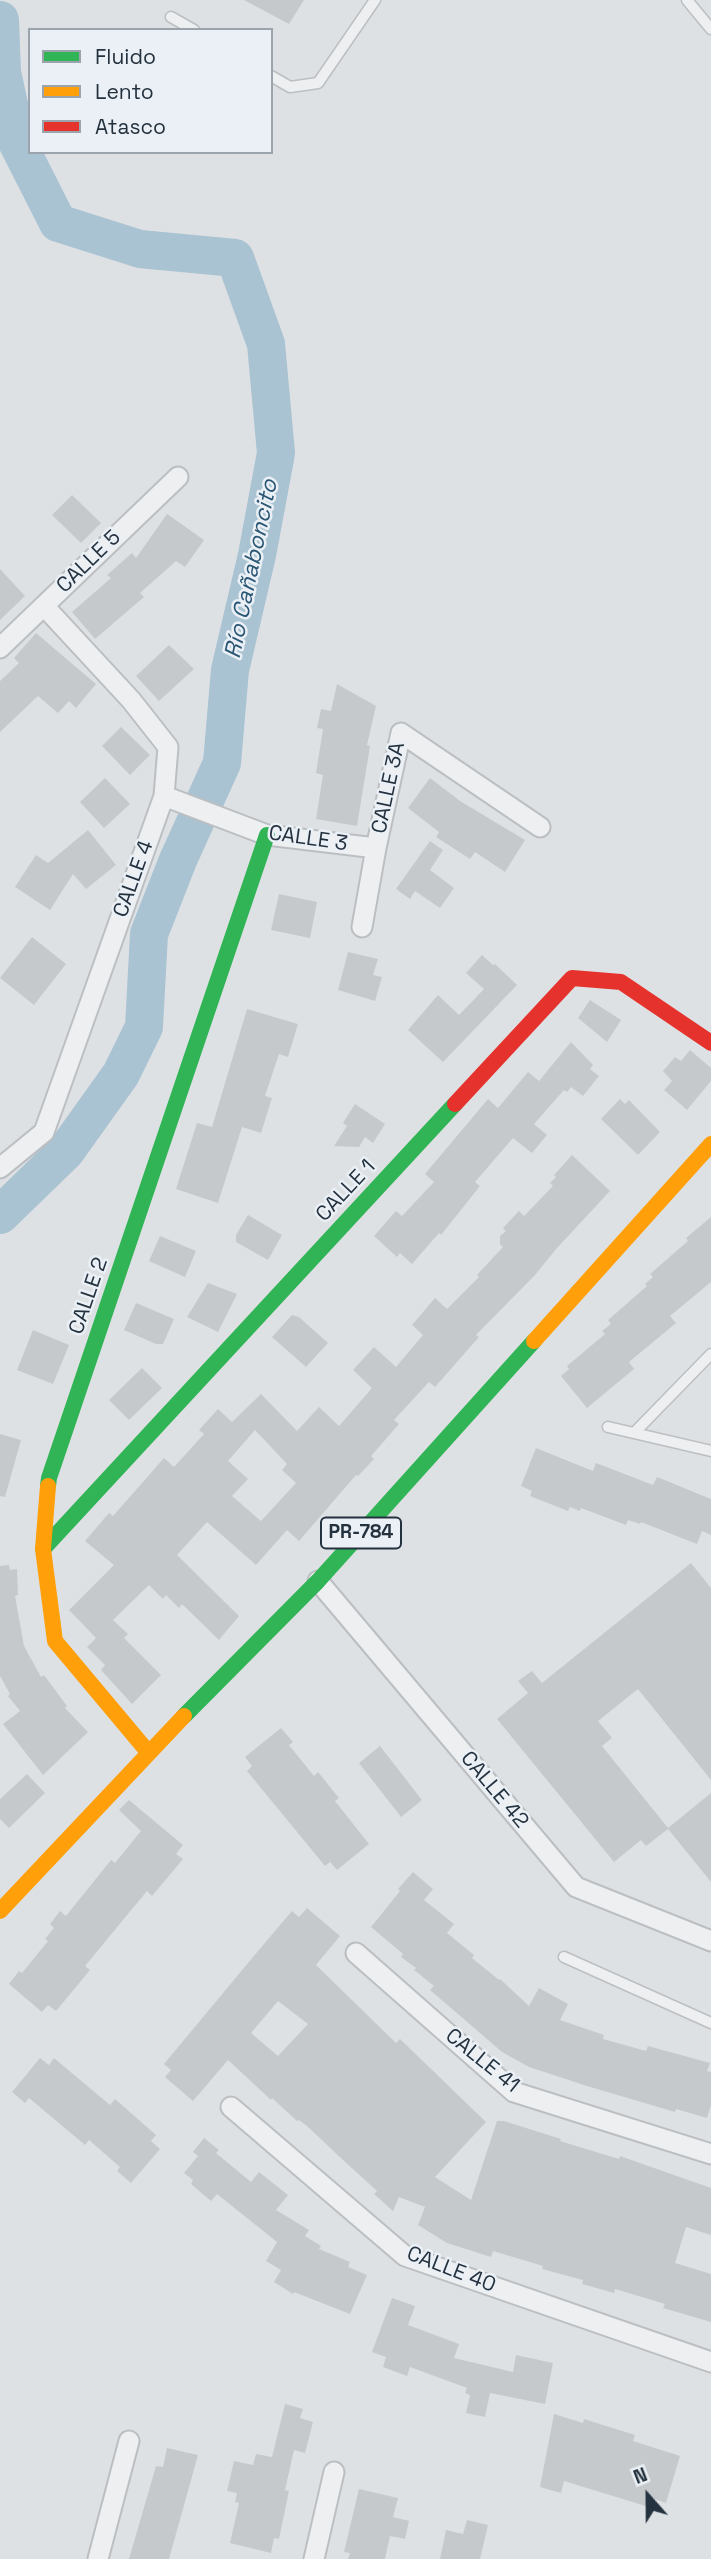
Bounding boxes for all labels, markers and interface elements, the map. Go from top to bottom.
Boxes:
legend [28,28,273,154]
text: Fluido [95,43,156,70]
text: Lento [95,78,154,105]
text: Atasco [95,113,166,140]
water label: Río Cañaboncito [220,477,284,661]
street label: CALLE 5 [52,525,126,599]
street label: CALLE 3A [367,740,411,836]
street label: CALLE 3 [267,821,349,857]
street label: CALLE 4 [109,837,159,921]
street label: CALLE 1 [311,1155,381,1227]
street label: CALLE 2 [64,1254,114,1338]
road number: PR-784 [321,1518,401,1548]
street label: CALLE 42 [455,1746,533,1834]
street label: CALLE 41 [440,2023,524,2099]
street label: CALLE 40 [403,2242,499,2298]
north arrow [613,2461,683,2531]
text: N [630,2462,651,2490]

